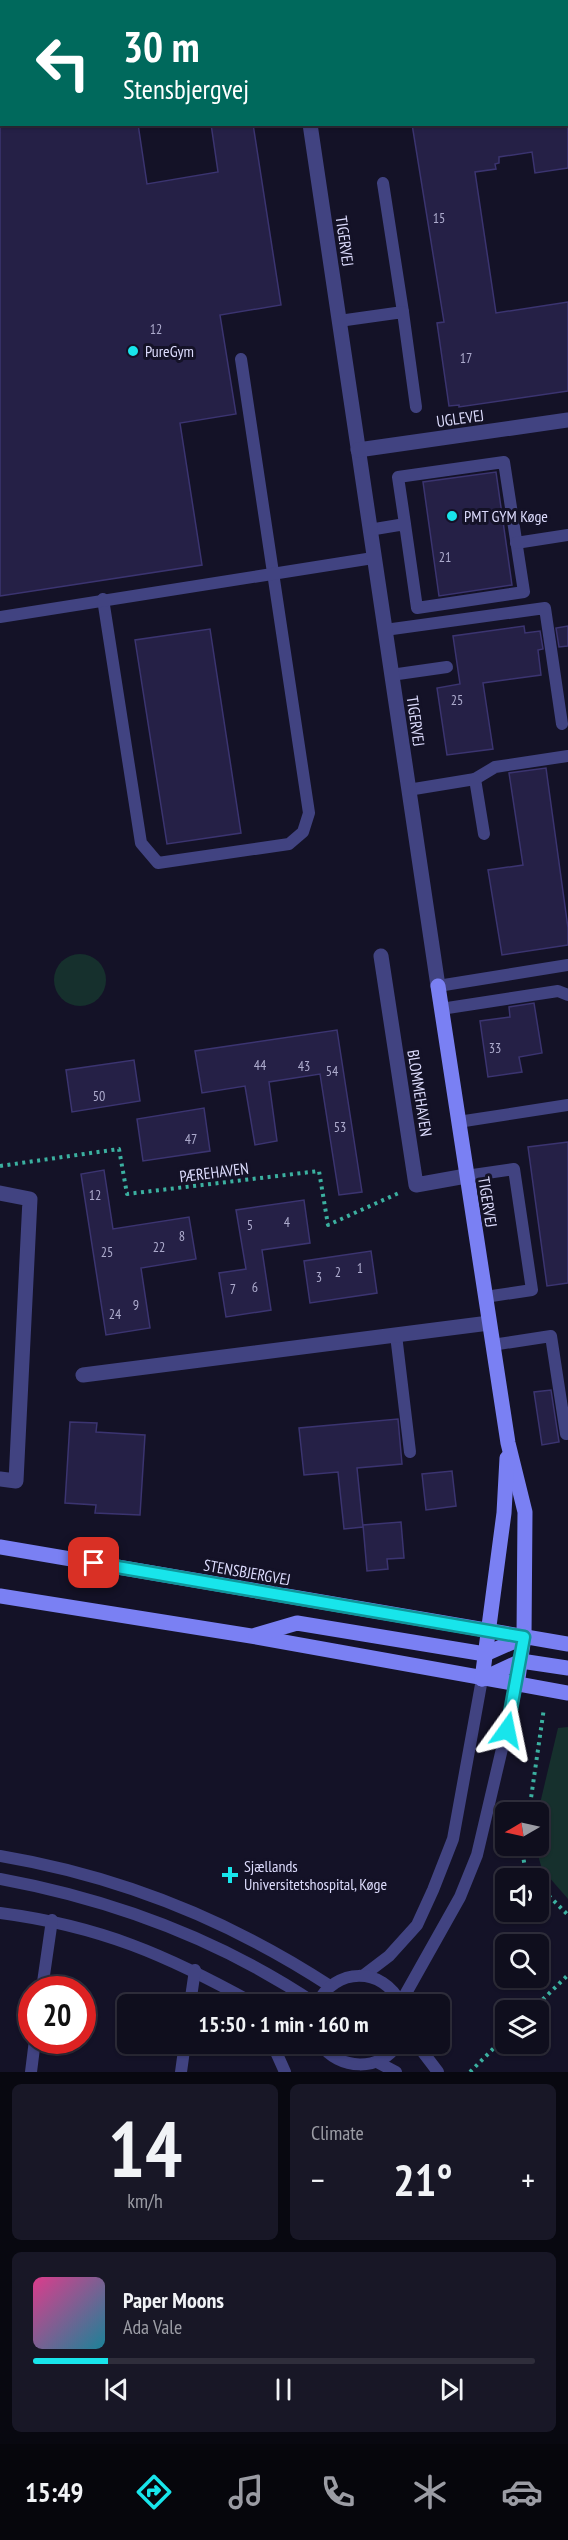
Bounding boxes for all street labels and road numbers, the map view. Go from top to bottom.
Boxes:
street label: TIGERVEJ [332,214,358,268]
street label: UGLEVEJ [435,405,485,431]
street label: TIGERVEJ [403,694,429,748]
street label: BLOMMEHAVEN [403,1048,437,1138]
street label: PÆREHAVEN [178,1158,250,1186]
street label: TIGERVEJ [474,1175,502,1229]
street label: STENSBJERGVEJ [202,1555,292,1589]

